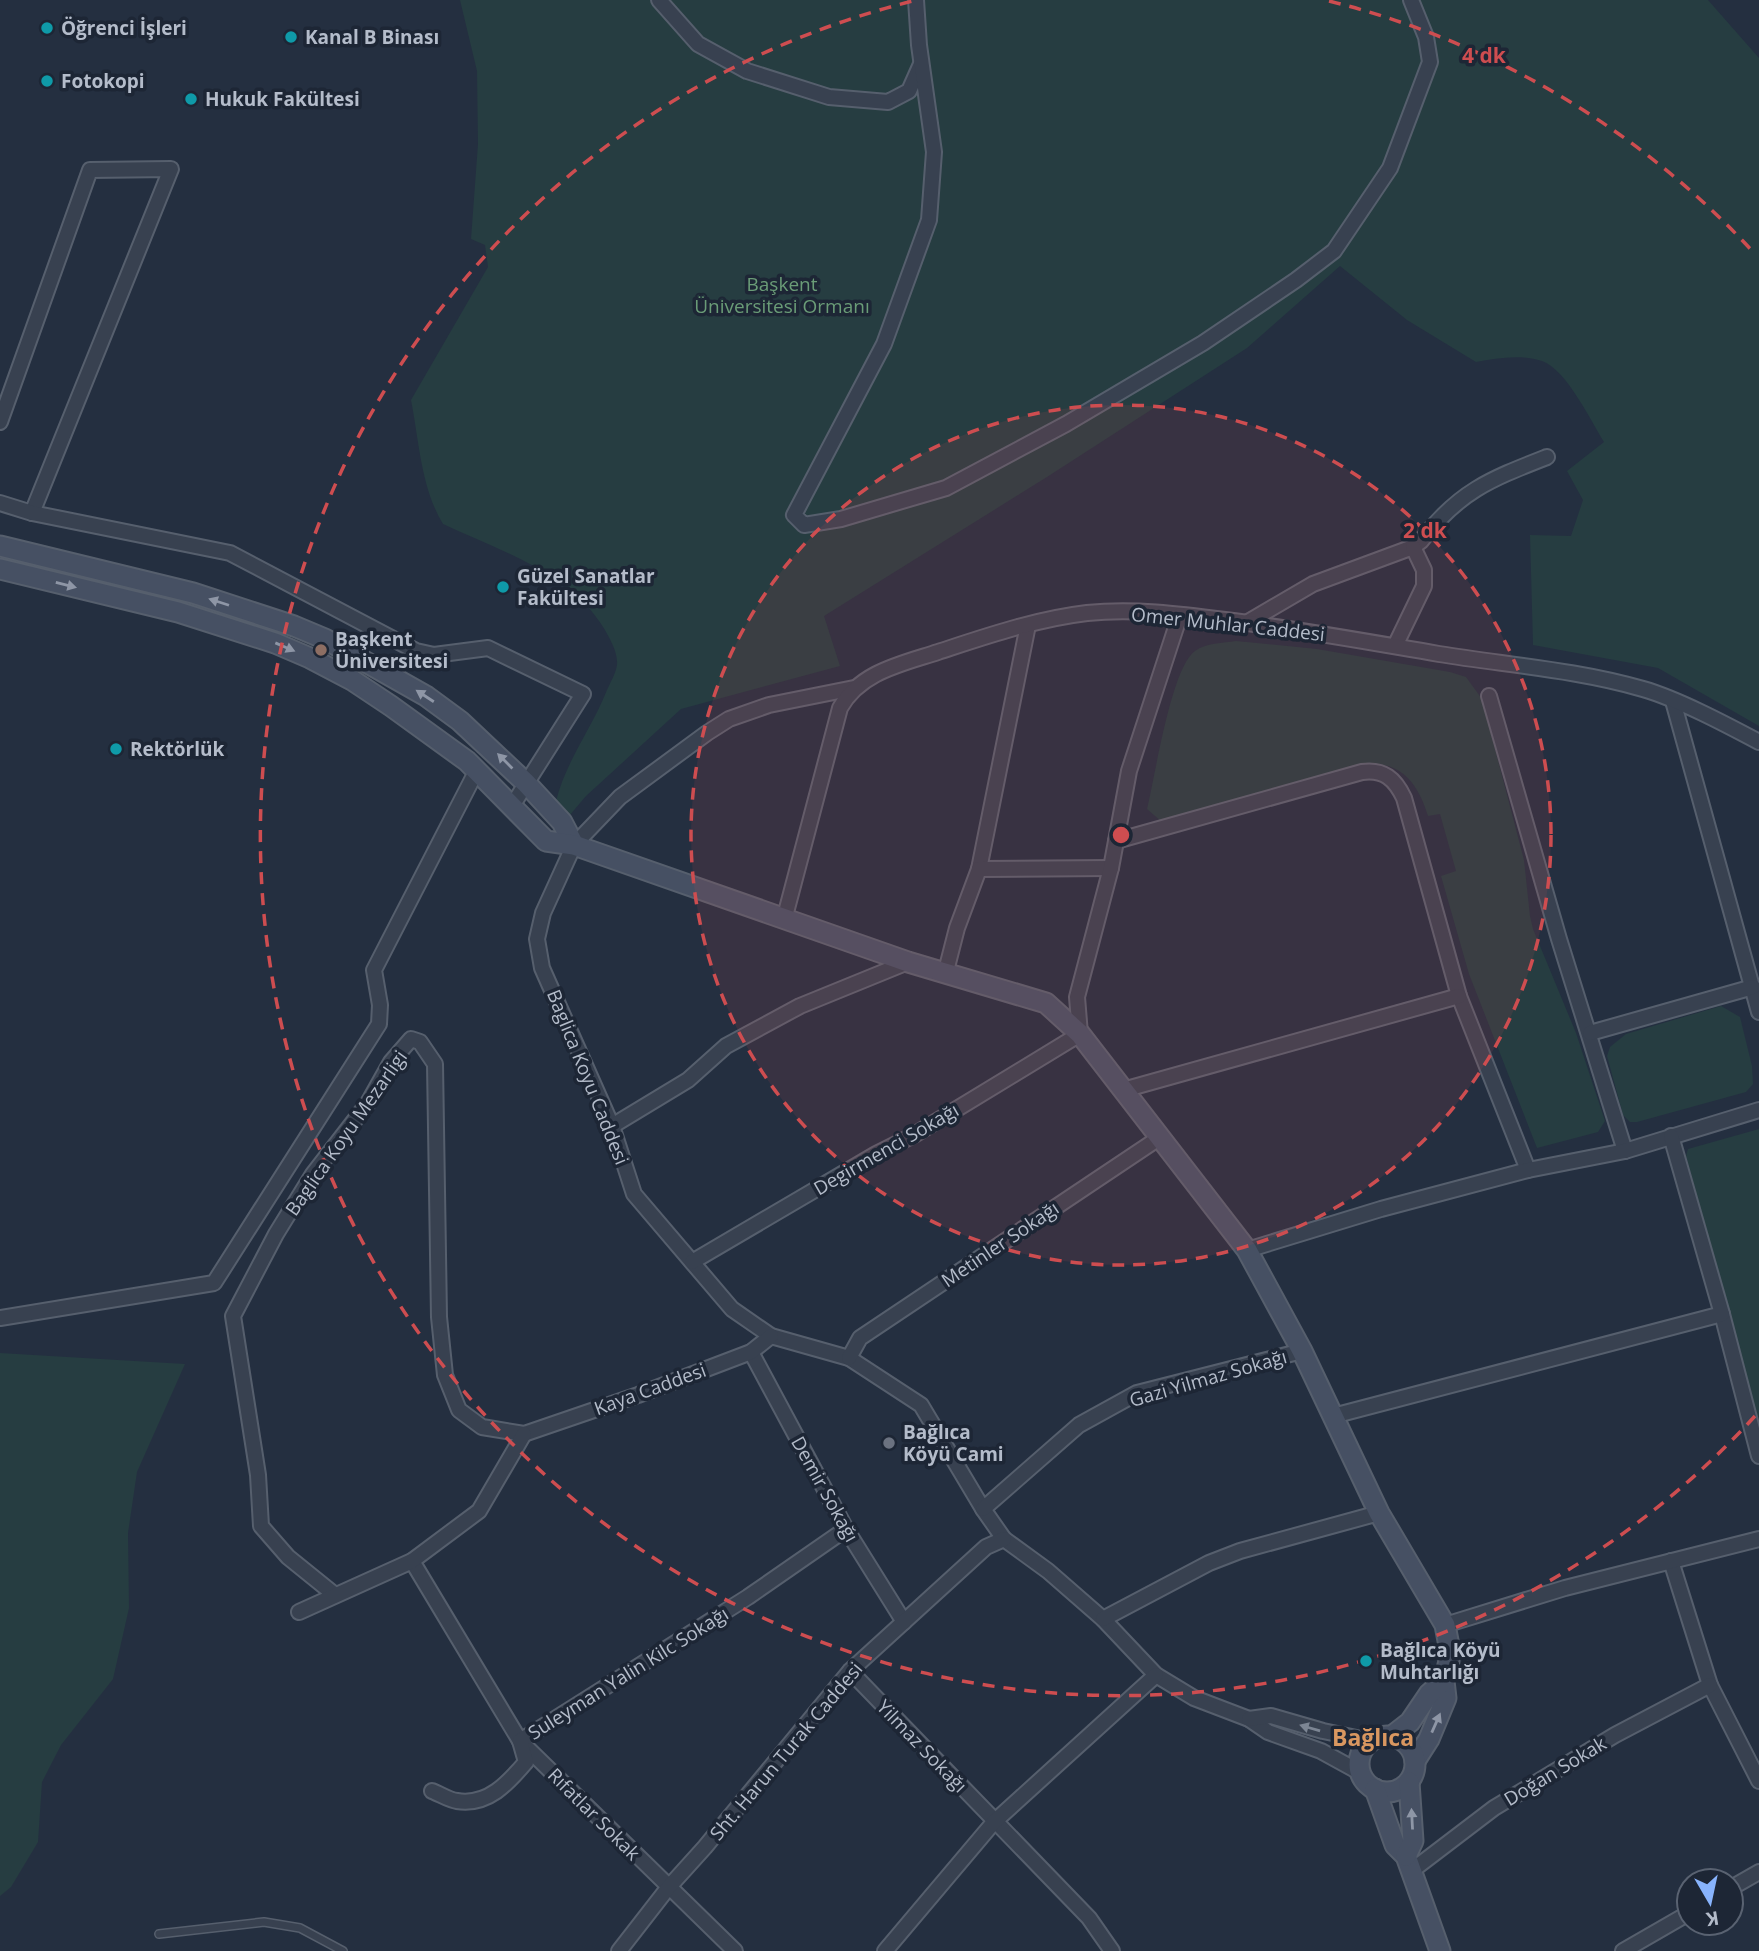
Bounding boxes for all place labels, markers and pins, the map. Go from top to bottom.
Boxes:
place label: Öğrenci İşleri [61,15,187,41]
marker: Öğrenci İşleri [39,20,55,36]
place label: Kanal B Binası [305,24,439,50]
marker: Kanal B Binası [283,29,299,45]
place label: Fotokopi [61,68,145,94]
marker: Fotokopi [39,73,55,89]
place label: Hukuk Fakültesi [205,86,360,112]
marker: Hukuk Fakültesi [183,91,199,107]
place label: Güzel Sanatlar Fakültesi [517,563,655,611]
marker: Güzel Sanatlar Fakültesi [495,579,511,595]
place label: Başkent Üniversitesi [335,626,448,674]
marker: Başkent Üniversitesi [313,642,329,658]
place label: Rektörlük [130,736,224,762]
marker: Rektörlük [108,741,124,757]
centre of rings [1109,823,1133,847]
place label: Bağlıca Köyü Cami [903,1419,1004,1467]
marker: Bağlıca Köyü Cami [881,1435,897,1451]
place label: Bağlıca Köyü Muhtarlığı [1380,1637,1500,1685]
marker: Bağlıca Köyü Muhtarlığı [1358,1653,1374,1669]

